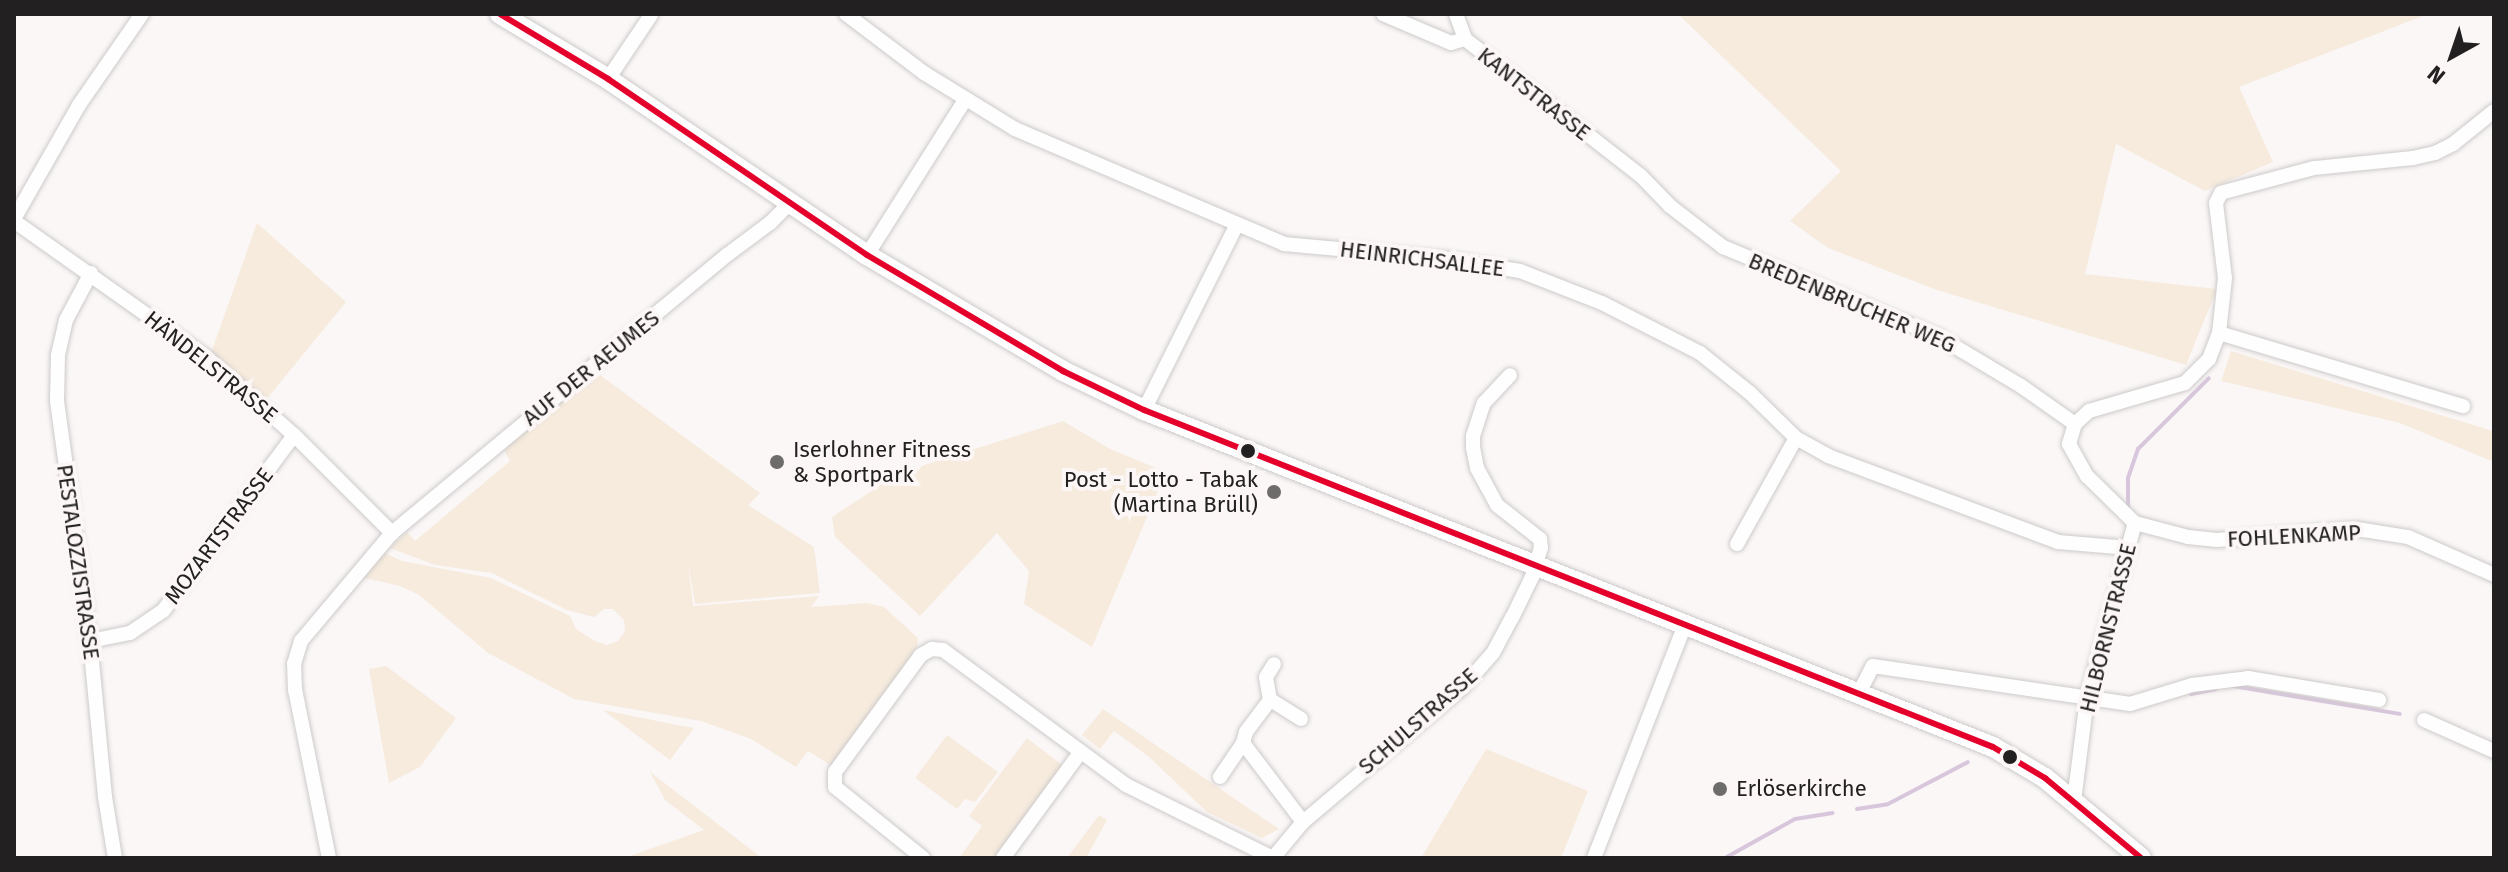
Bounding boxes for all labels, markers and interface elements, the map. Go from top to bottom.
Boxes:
north arrow [2412,16,2492,96]
street label: KANTSTRASSE [1472,42,1596,146]
text: N [2422,60,2451,90]
street label: HEINRICHSALLEE [1338,236,1506,282]
street label: BREDENBRUCHER WEG [1745,247,1959,359]
street label: HÄNDELSTRASSE [139,305,283,429]
street label: AUF DER AEUMES [517,305,665,431]
place label: Iserlohner Fitness & Sportpark [793,436,971,488]
unlabelled marker [1240,443,1256,459]
marker: Iserlohner Fitness & Sportpark [768,453,786,471]
street label: PESTALOZZISTRASSE [51,463,105,661]
street label: MOZARTSTRASSE [159,463,279,609]
place label: Post - Lotto - Tabak (Martina Brüll) [1064,466,1258,518]
marker: Post - Lotto - Tabak (Martina Brüll) [1265,483,1283,501]
street label: FOHLENKAMP [2226,519,2362,553]
street label: HILBORNSTRASSE [2074,541,2142,715]
street label: SCHULSTRASSE [1353,662,1483,780]
unlabelled marker [2002,749,2018,765]
place label: Erlöserkirche [1736,776,1867,802]
marker: Erlöserkirche [1711,780,1729,798]

